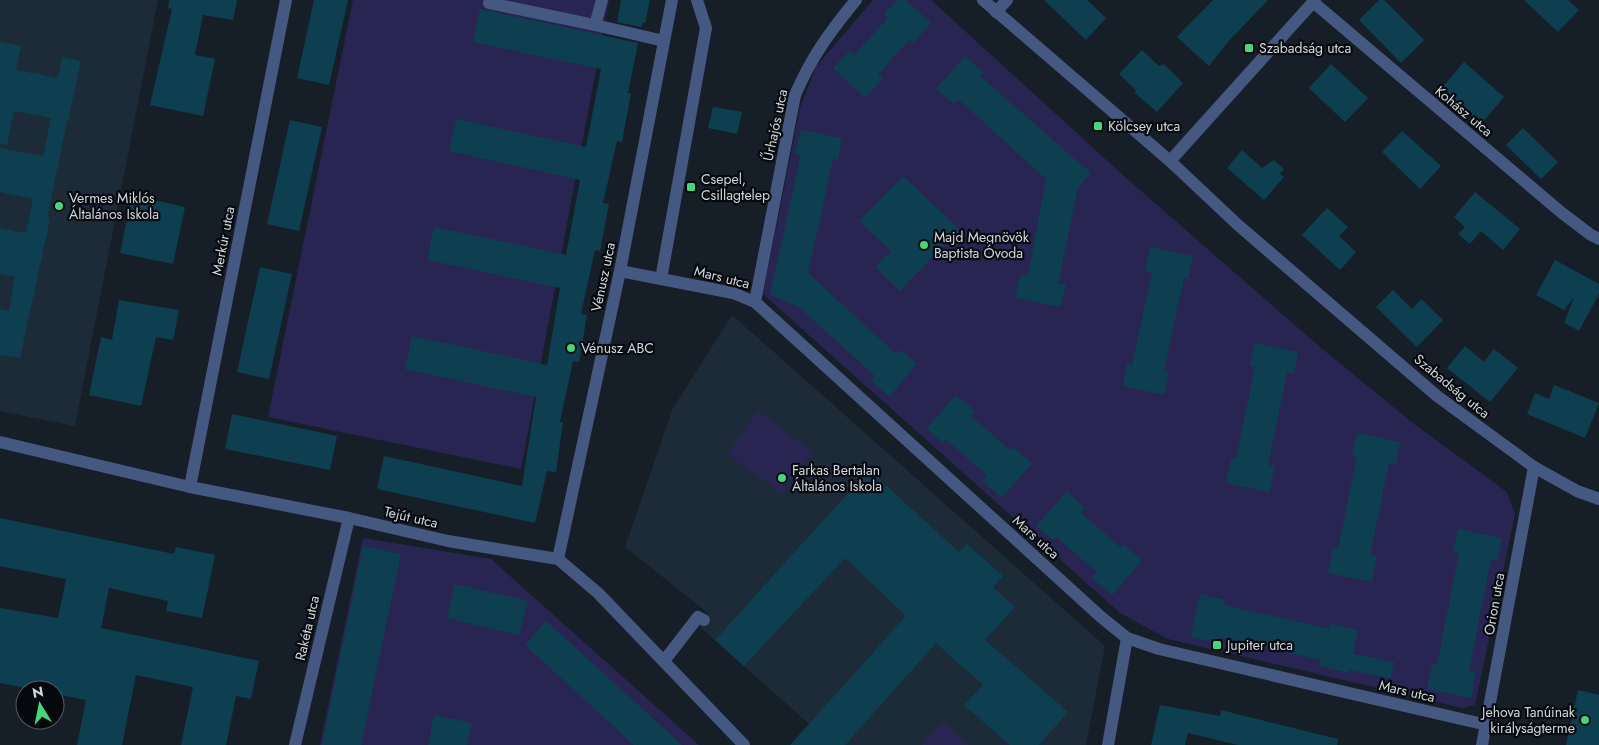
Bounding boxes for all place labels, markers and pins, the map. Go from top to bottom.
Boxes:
place label: Szabadság utca [1259,38,1351,58]
marker: Szabadság utca [1243,42,1255,54]
place label: Kölcsey utca [1108,116,1180,136]
marker: Kölcsey utca [1092,120,1104,132]
place label: Csepel, Csillagtelep [701,169,770,205]
marker: Csepel, Csillagtelep [685,181,697,193]
place label: Vermes Miklós Általános Iskola [69,188,159,224]
marker: Vermes Miklós Általános Iskola [53,200,65,212]
place label: Majd Megnövök Baptista Óvoda [934,227,1030,263]
marker: Majd Megnövök Baptista Óvoda [918,239,930,251]
place label: Vénusz ABC [581,338,654,358]
marker: Vénusz ABC [565,342,577,354]
place label: Farkas Bertalan Általános Iskola [792,460,882,496]
marker: Farkas Bertalan Általános Iskola [776,472,788,484]
place label: Jupiter utca [1225,635,1293,655]
marker: Jupiter utca [1211,639,1223,651]
place label: Jehova Tanúinak királyságterme [1480,702,1576,738]
marker: Jehova Tanúinak királyságterme [1579,714,1591,726]

